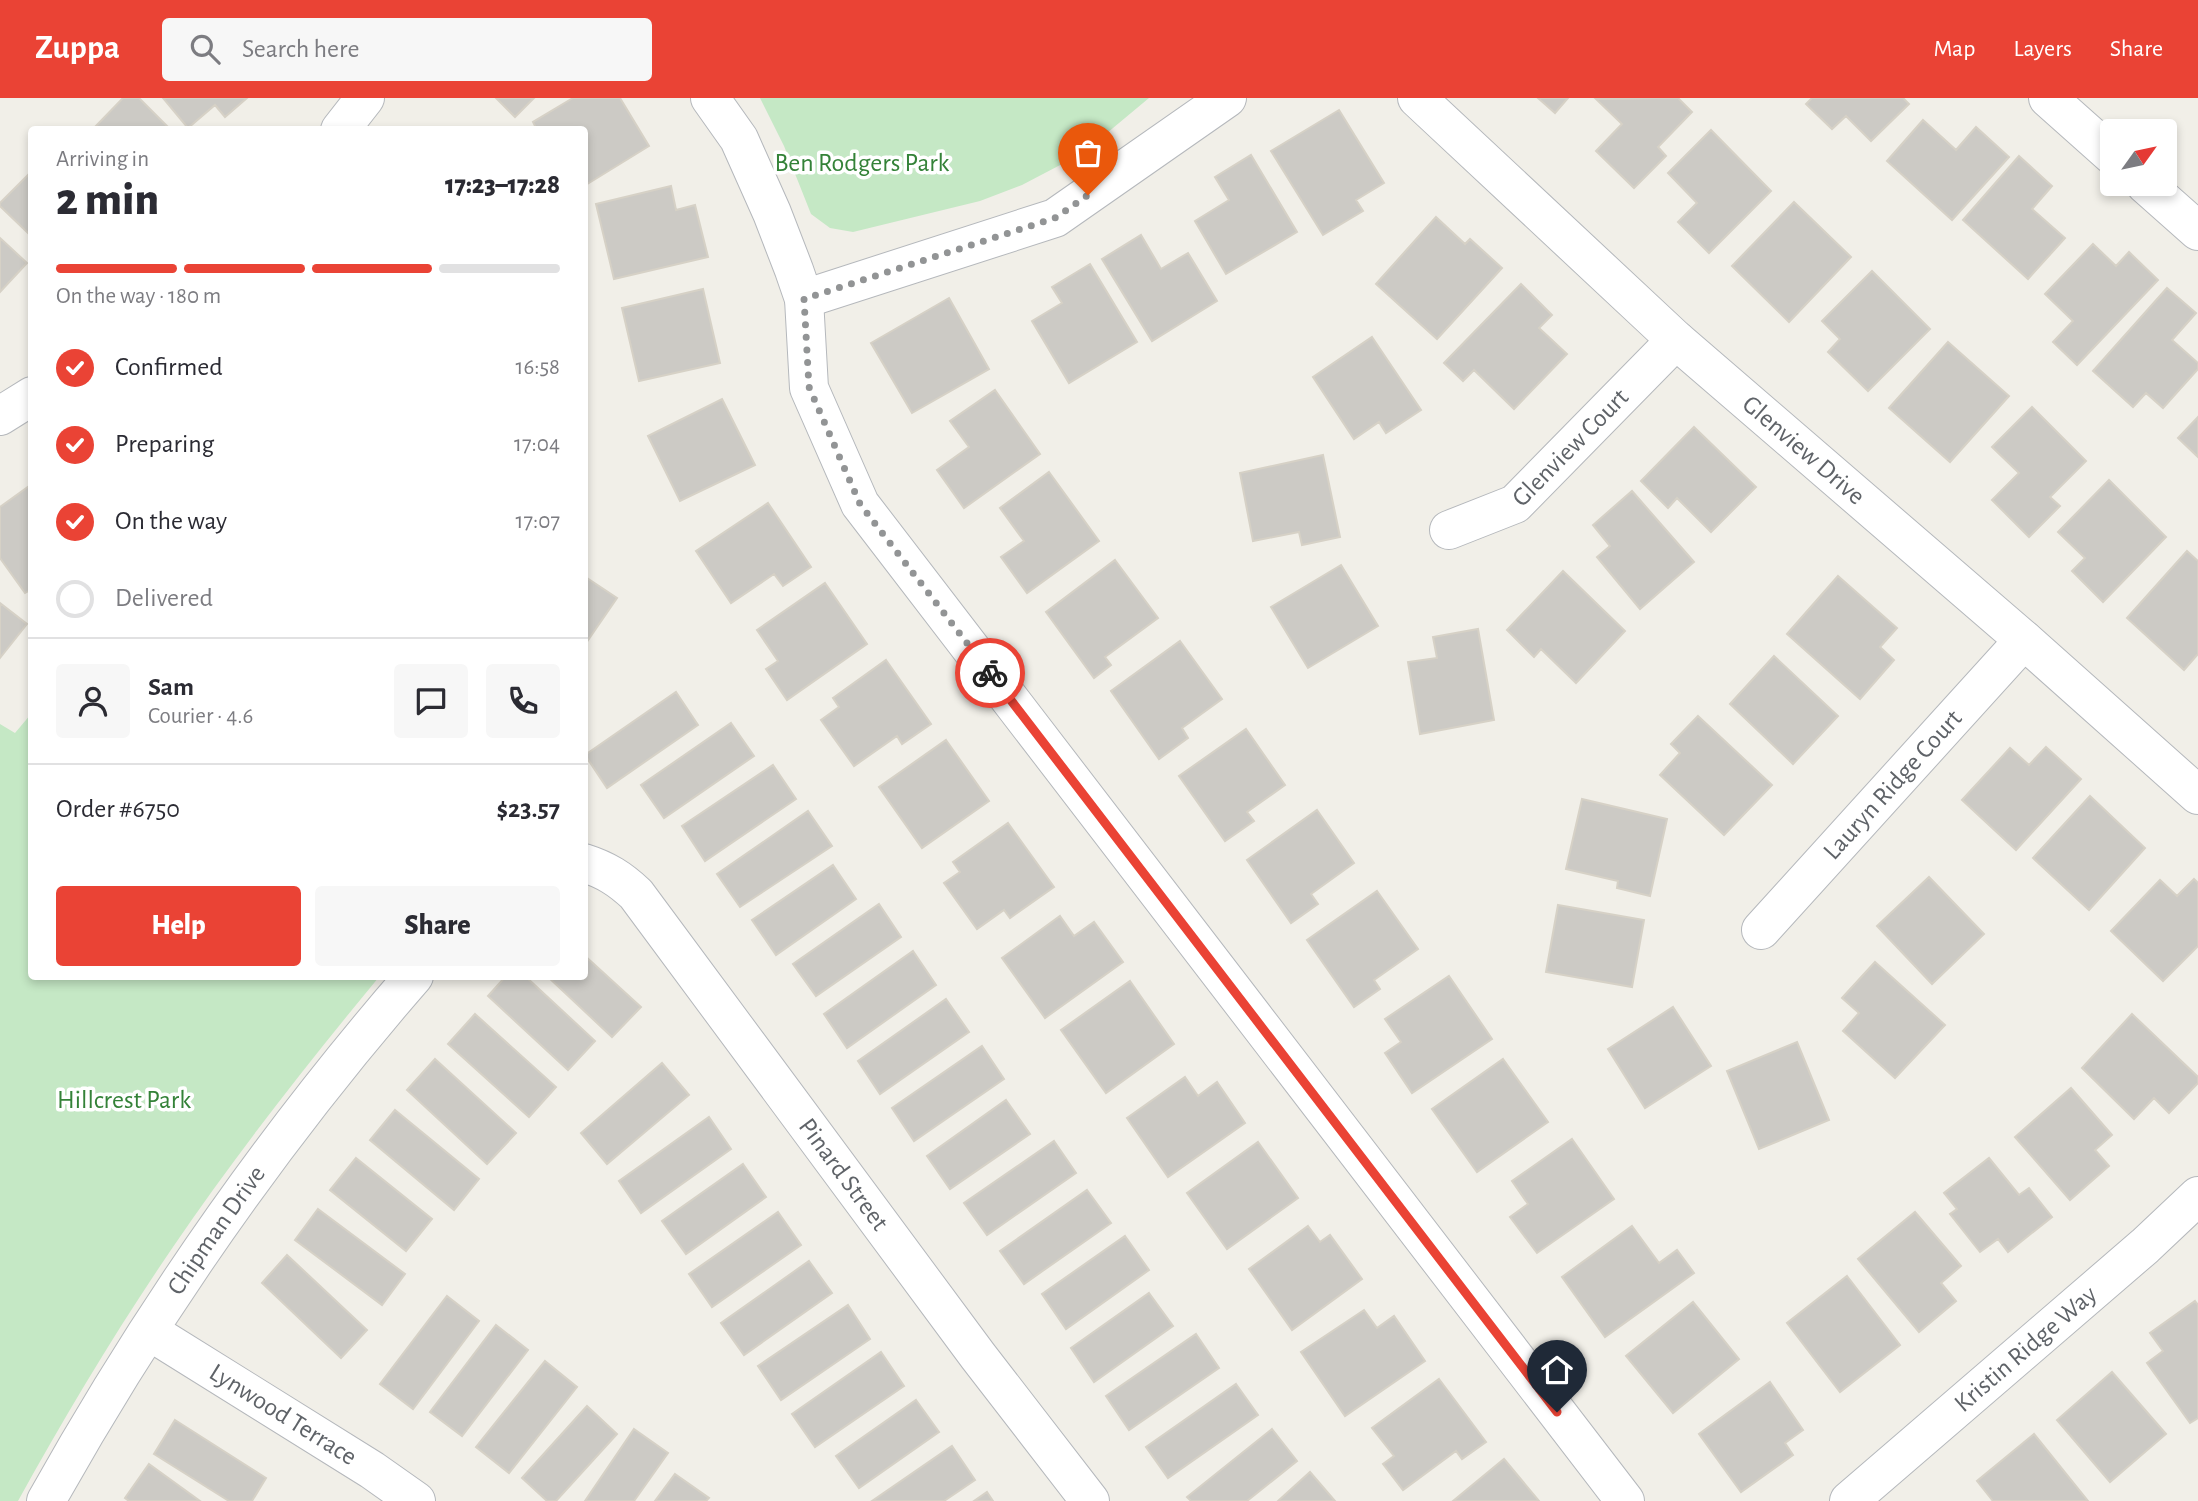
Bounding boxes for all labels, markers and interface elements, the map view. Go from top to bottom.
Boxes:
search box [162,18,652,81]
icon: search [186,30,224,68]
text: Zuppa [35,32,120,65]
text: Search here [242,36,359,62]
text: Map [1933,37,1975,61]
text: Layers [2013,37,2072,61]
text: Share [2110,37,2163,61]
north arrow [2100,119,2177,196]
map controls [2100,119,2177,196]
pin [1058,123,1118,195]
icon: bag [1069,134,1107,172]
text: Arriving in [56,148,149,171]
park label: Ben Rodgers Park [775,150,950,176]
text: 17:23–17:28 [445,172,560,198]
text: 2 min [56,177,159,223]
text: On the way · 180 m [56,285,221,308]
icon: check [56,349,94,387]
text: Confirmed [115,354,223,380]
text: 16:58 [515,356,560,379]
street label: Glenview Court [1507,384,1633,511]
street label: Glenview Drive [1738,391,1870,510]
icon: check [56,426,94,464]
text: Preparing [115,431,214,457]
text: 17:04 [514,433,560,456]
icon: check [56,503,94,541]
text: On the way [115,508,227,534]
text: 17:07 [515,510,560,533]
text: Delivered [115,585,213,611]
courier [955,638,1025,708]
icon: bike [971,654,1009,692]
button: person [56,664,130,738]
button: chat [394,664,468,738]
button: phone [486,664,560,738]
text: Sam [148,674,194,700]
text: Courier · 4.6 [148,705,253,728]
street label: Lauryn Ridge Court [1819,705,1967,865]
text: Order #6750 [56,796,180,822]
text: $23.57 [496,796,560,822]
button: Help [56,886,301,966]
button: Share [315,886,560,966]
park label: Hillcrest Park [57,1087,191,1113]
street label: Pinard Street [794,1113,893,1235]
street label: Chipman Drive [163,1161,270,1299]
street label: Kristin Ridge Way [1949,1281,2102,1417]
pin [1527,1340,1587,1412]
icon: home [1538,1351,1576,1389]
street label: Lynwood Terrace [205,1359,361,1470]

